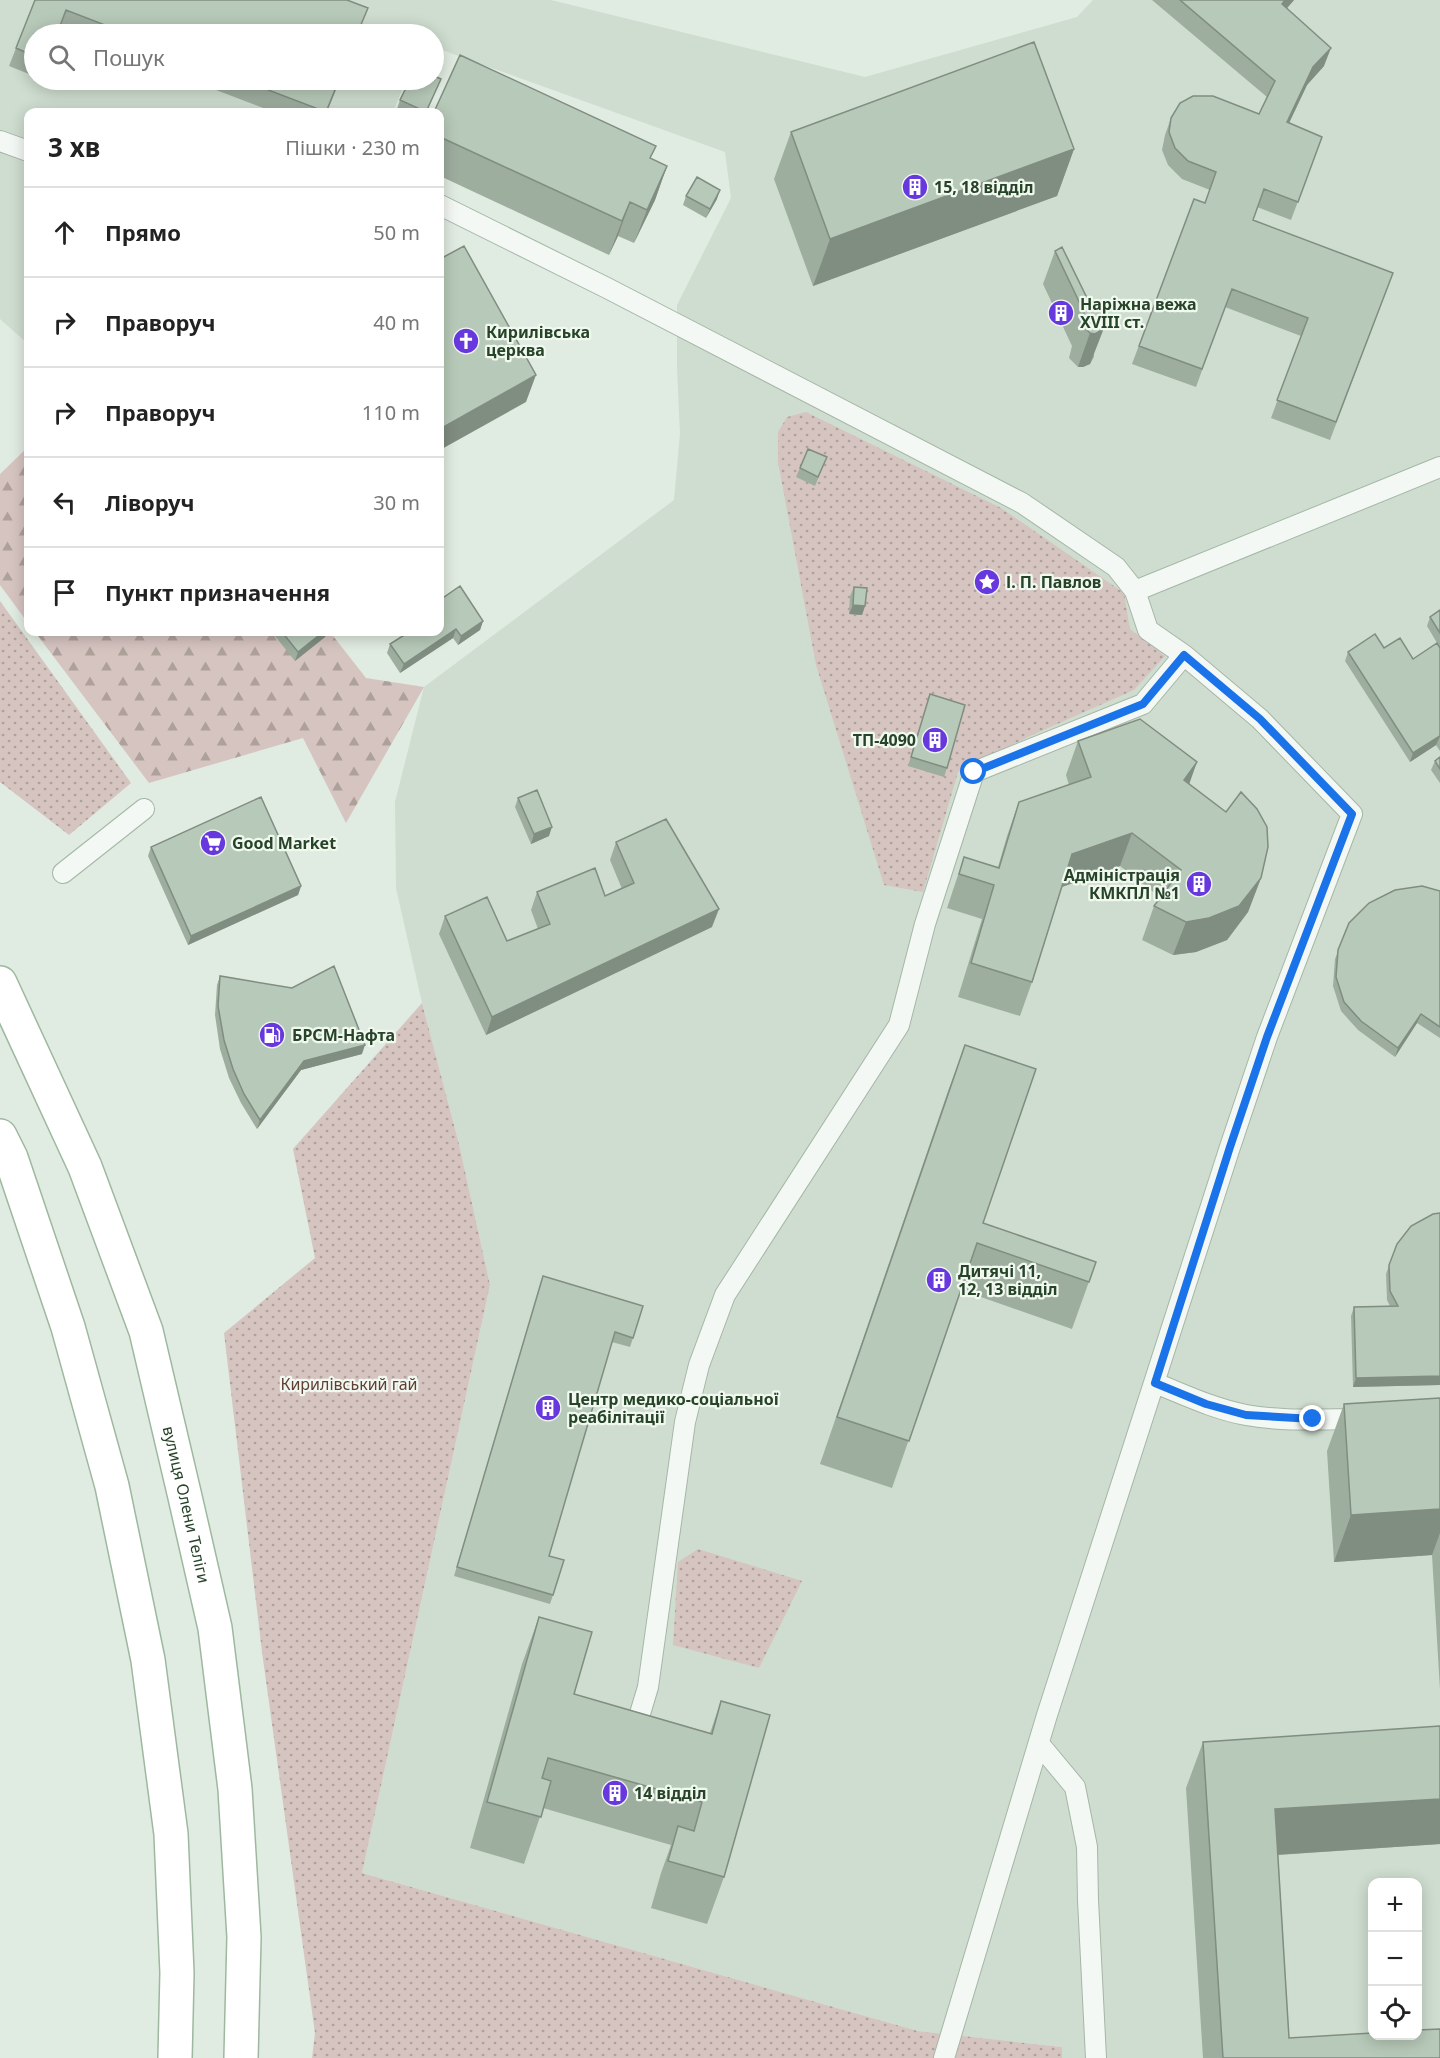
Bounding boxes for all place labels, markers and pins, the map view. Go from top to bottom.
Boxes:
building icon: 15, 18 відділ [900,172,930,202]
place label: 15, 18 відділ [934,176,1034,198]
place label: Наріжна вежа XVIII ст. [1080,293,1197,333]
building icon: Наріжна вежа XVIII ст. [1046,298,1076,328]
place label: Кирилівська церква [486,321,590,361]
church icon: Кирилівська церква [451,326,481,356]
place icon: І. П. Павлов [972,567,1002,597]
place label: І. П. Павлов [1006,571,1101,593]
building icon: ТП-4090 [920,725,950,755]
place label: ТП-4090 [853,729,916,751]
supermarket icon: Good Market [198,828,228,858]
place label: Good Market [232,832,336,854]
place label: Адміністрація КМКПЛ №1 [1064,864,1180,904]
building icon: Адміністрація КМКПЛ №1 [1184,869,1214,899]
fuel station icon: БРСМ-Нафта [257,1020,287,1050]
place label: БРСМ-Нафта [292,1024,395,1046]
place label: Дитячі 11, 12, 13 відділ [958,1260,1058,1300]
building icon: Дитячі 11, 12, 13 відділ [924,1265,954,1295]
place label: Центр медико-соціальної реабілітації [568,1388,779,1428]
building icon: Центр медико-соціальної реабілітації [533,1393,563,1423]
building icon: 14 відділ [600,1778,630,1808]
place label: 14 відділ [634,1782,707,1804]

